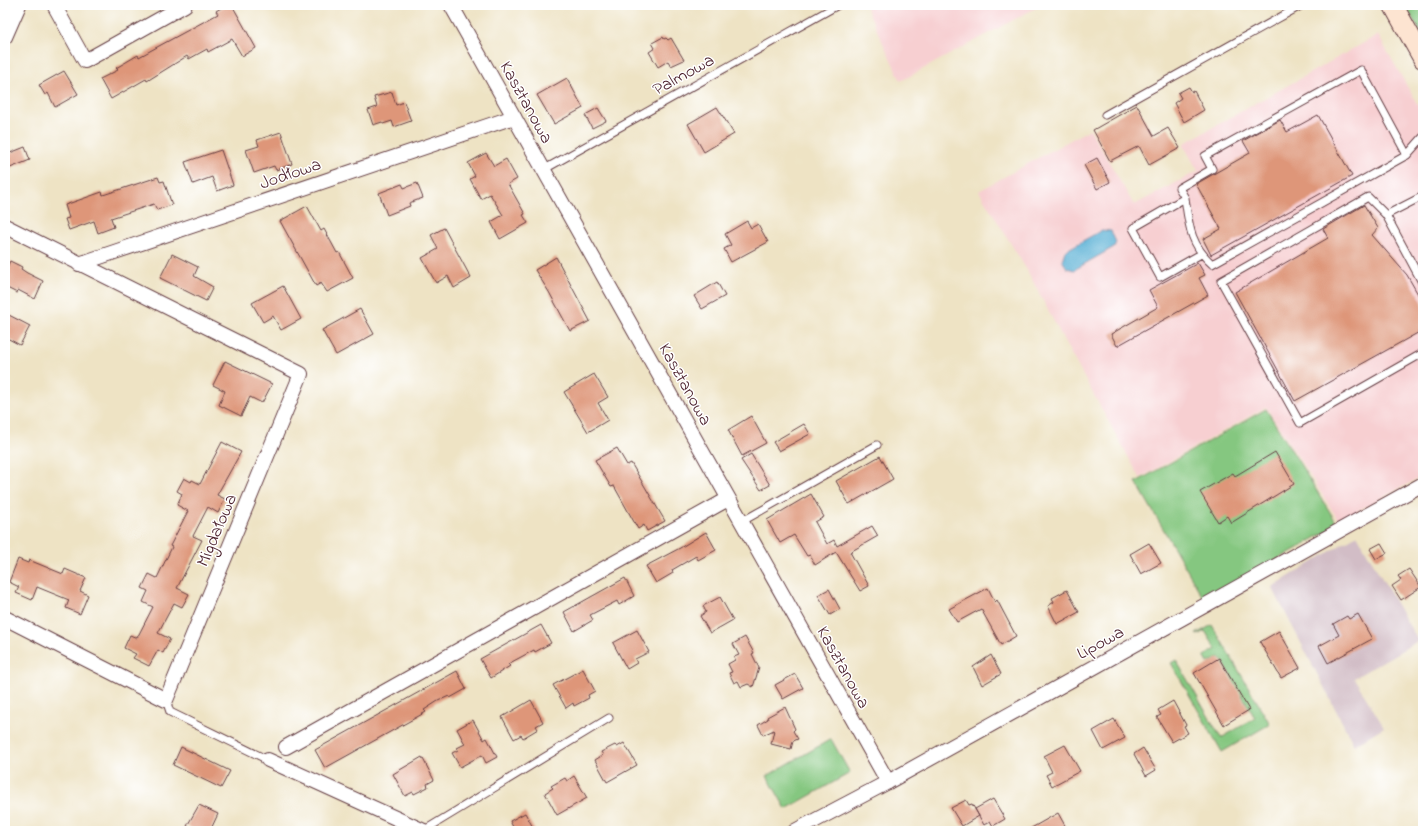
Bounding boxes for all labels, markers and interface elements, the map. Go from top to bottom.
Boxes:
street label: Palmowa [648,48,720,103]
street label: Kasztanowa [492,57,559,149]
street label: Jodłowa [257,152,325,197]
street label: Kasztanowa [651,339,718,431]
street label: Migdałowa [191,490,246,572]
street label: Lipowa [1073,620,1129,667]
street label: Kasztanowa [809,622,876,714]

